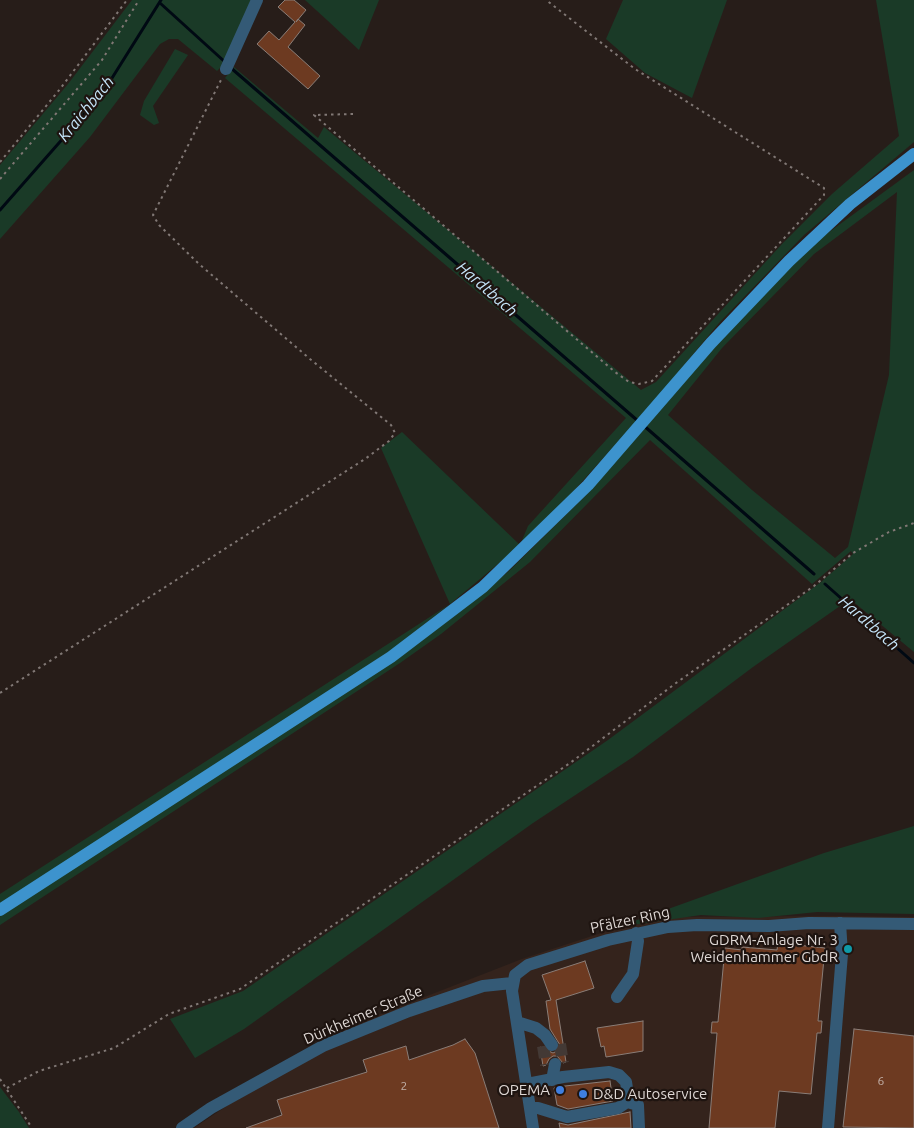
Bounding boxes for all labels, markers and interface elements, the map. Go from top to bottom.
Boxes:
water label: Kraichbach [54,72,118,146]
water label: Hardtbach [453,257,521,321]
water label: Hardtbach [835,591,903,655]
street label: Pfälzer Ring [589,903,671,937]
place label: GDRM-Anlage Nr. 3 Weidenhammer GbdR [690,931,838,966]
marker: GDRM-Anlage Nr. 3 Weidenhammer GbdR [842,943,854,955]
street label: Dürkheimer Straße [301,982,425,1048]
house number: 6 [878,1074,884,1088]
house number: 2 [401,1079,407,1093]
place label: OPEMA [498,1081,550,1099]
marker: OPEMA [554,1084,566,1096]
place label: D&D Autoservice [593,1085,707,1103]
marker: D&D Autoservice [577,1088,589,1100]

